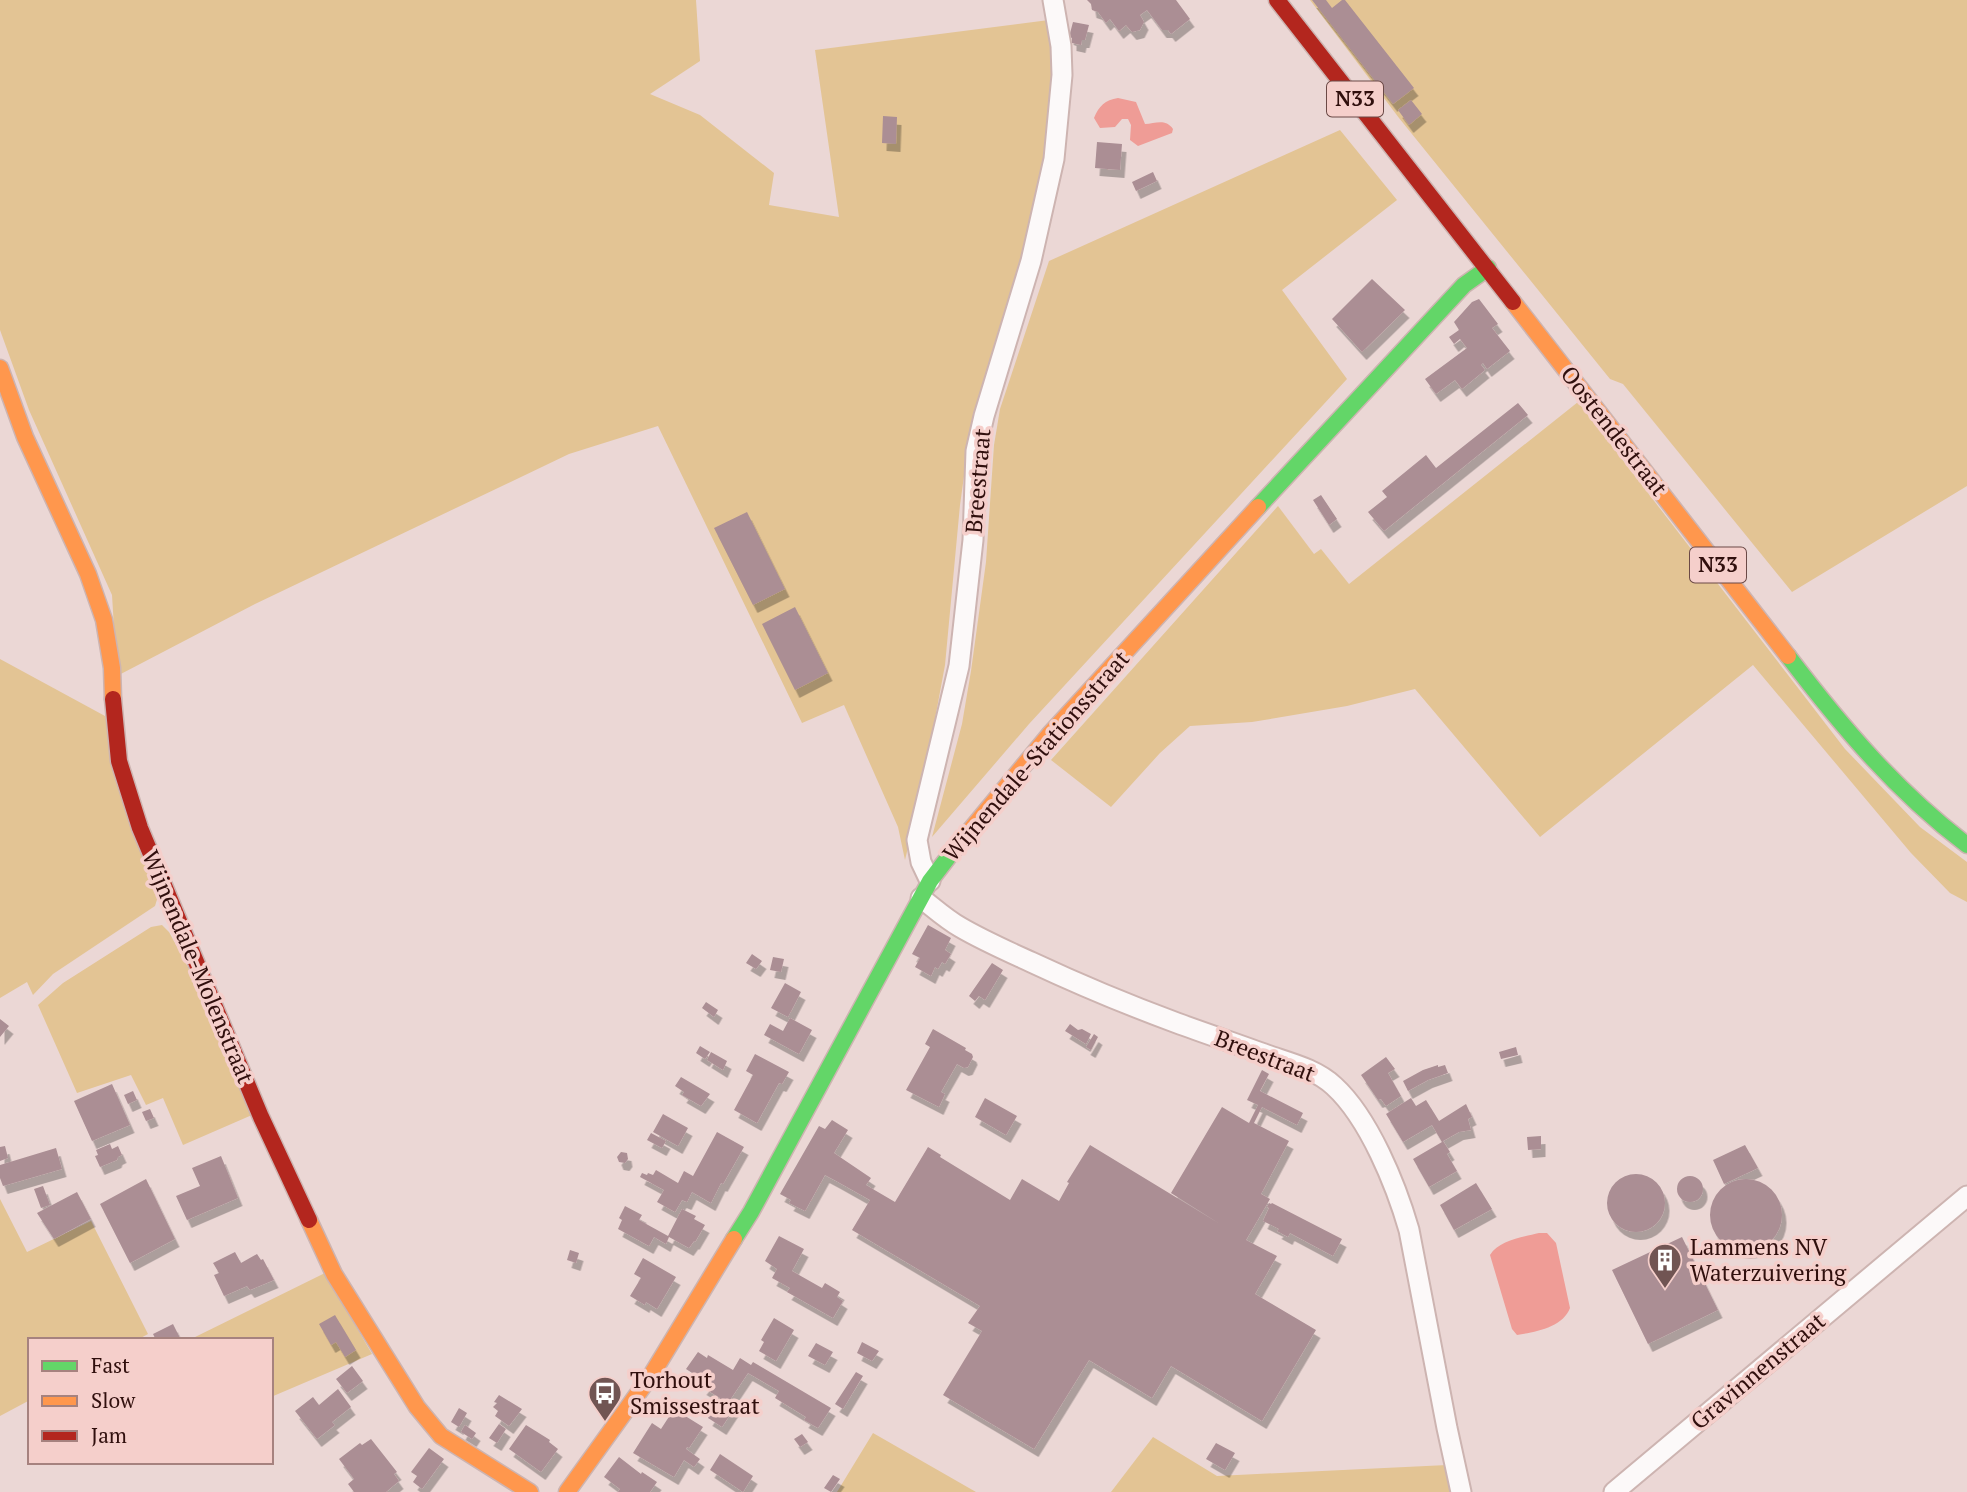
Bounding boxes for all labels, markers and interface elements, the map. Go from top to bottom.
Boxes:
road number: N33 [1327,82,1383,116]
street label: Oostendestraat [1554,359,1675,502]
street label: Breestraat [957,427,998,535]
road number: N33 [1690,548,1746,582]
street label: Wijnendale-Stationsstraat [935,643,1136,868]
street label: Wijnendale-Molenstraat [135,845,262,1089]
street label: Breestraat [1211,1022,1320,1089]
place label: Lammens NV Waterzuivering [1690,1231,1847,1288]
building icon: Lammens NV Waterzuivering [1646,1241,1684,1290]
street label: Gravinnenstraat [1684,1305,1832,1436]
legend [28,1338,273,1464]
text: Fast [91,1351,130,1379]
place label: Torhout Smissestraat [630,1364,760,1421]
bus stop icon: Torhout Smissestraat [586,1374,624,1423]
text: Slow [91,1386,136,1414]
text: Jam [91,1421,127,1449]

